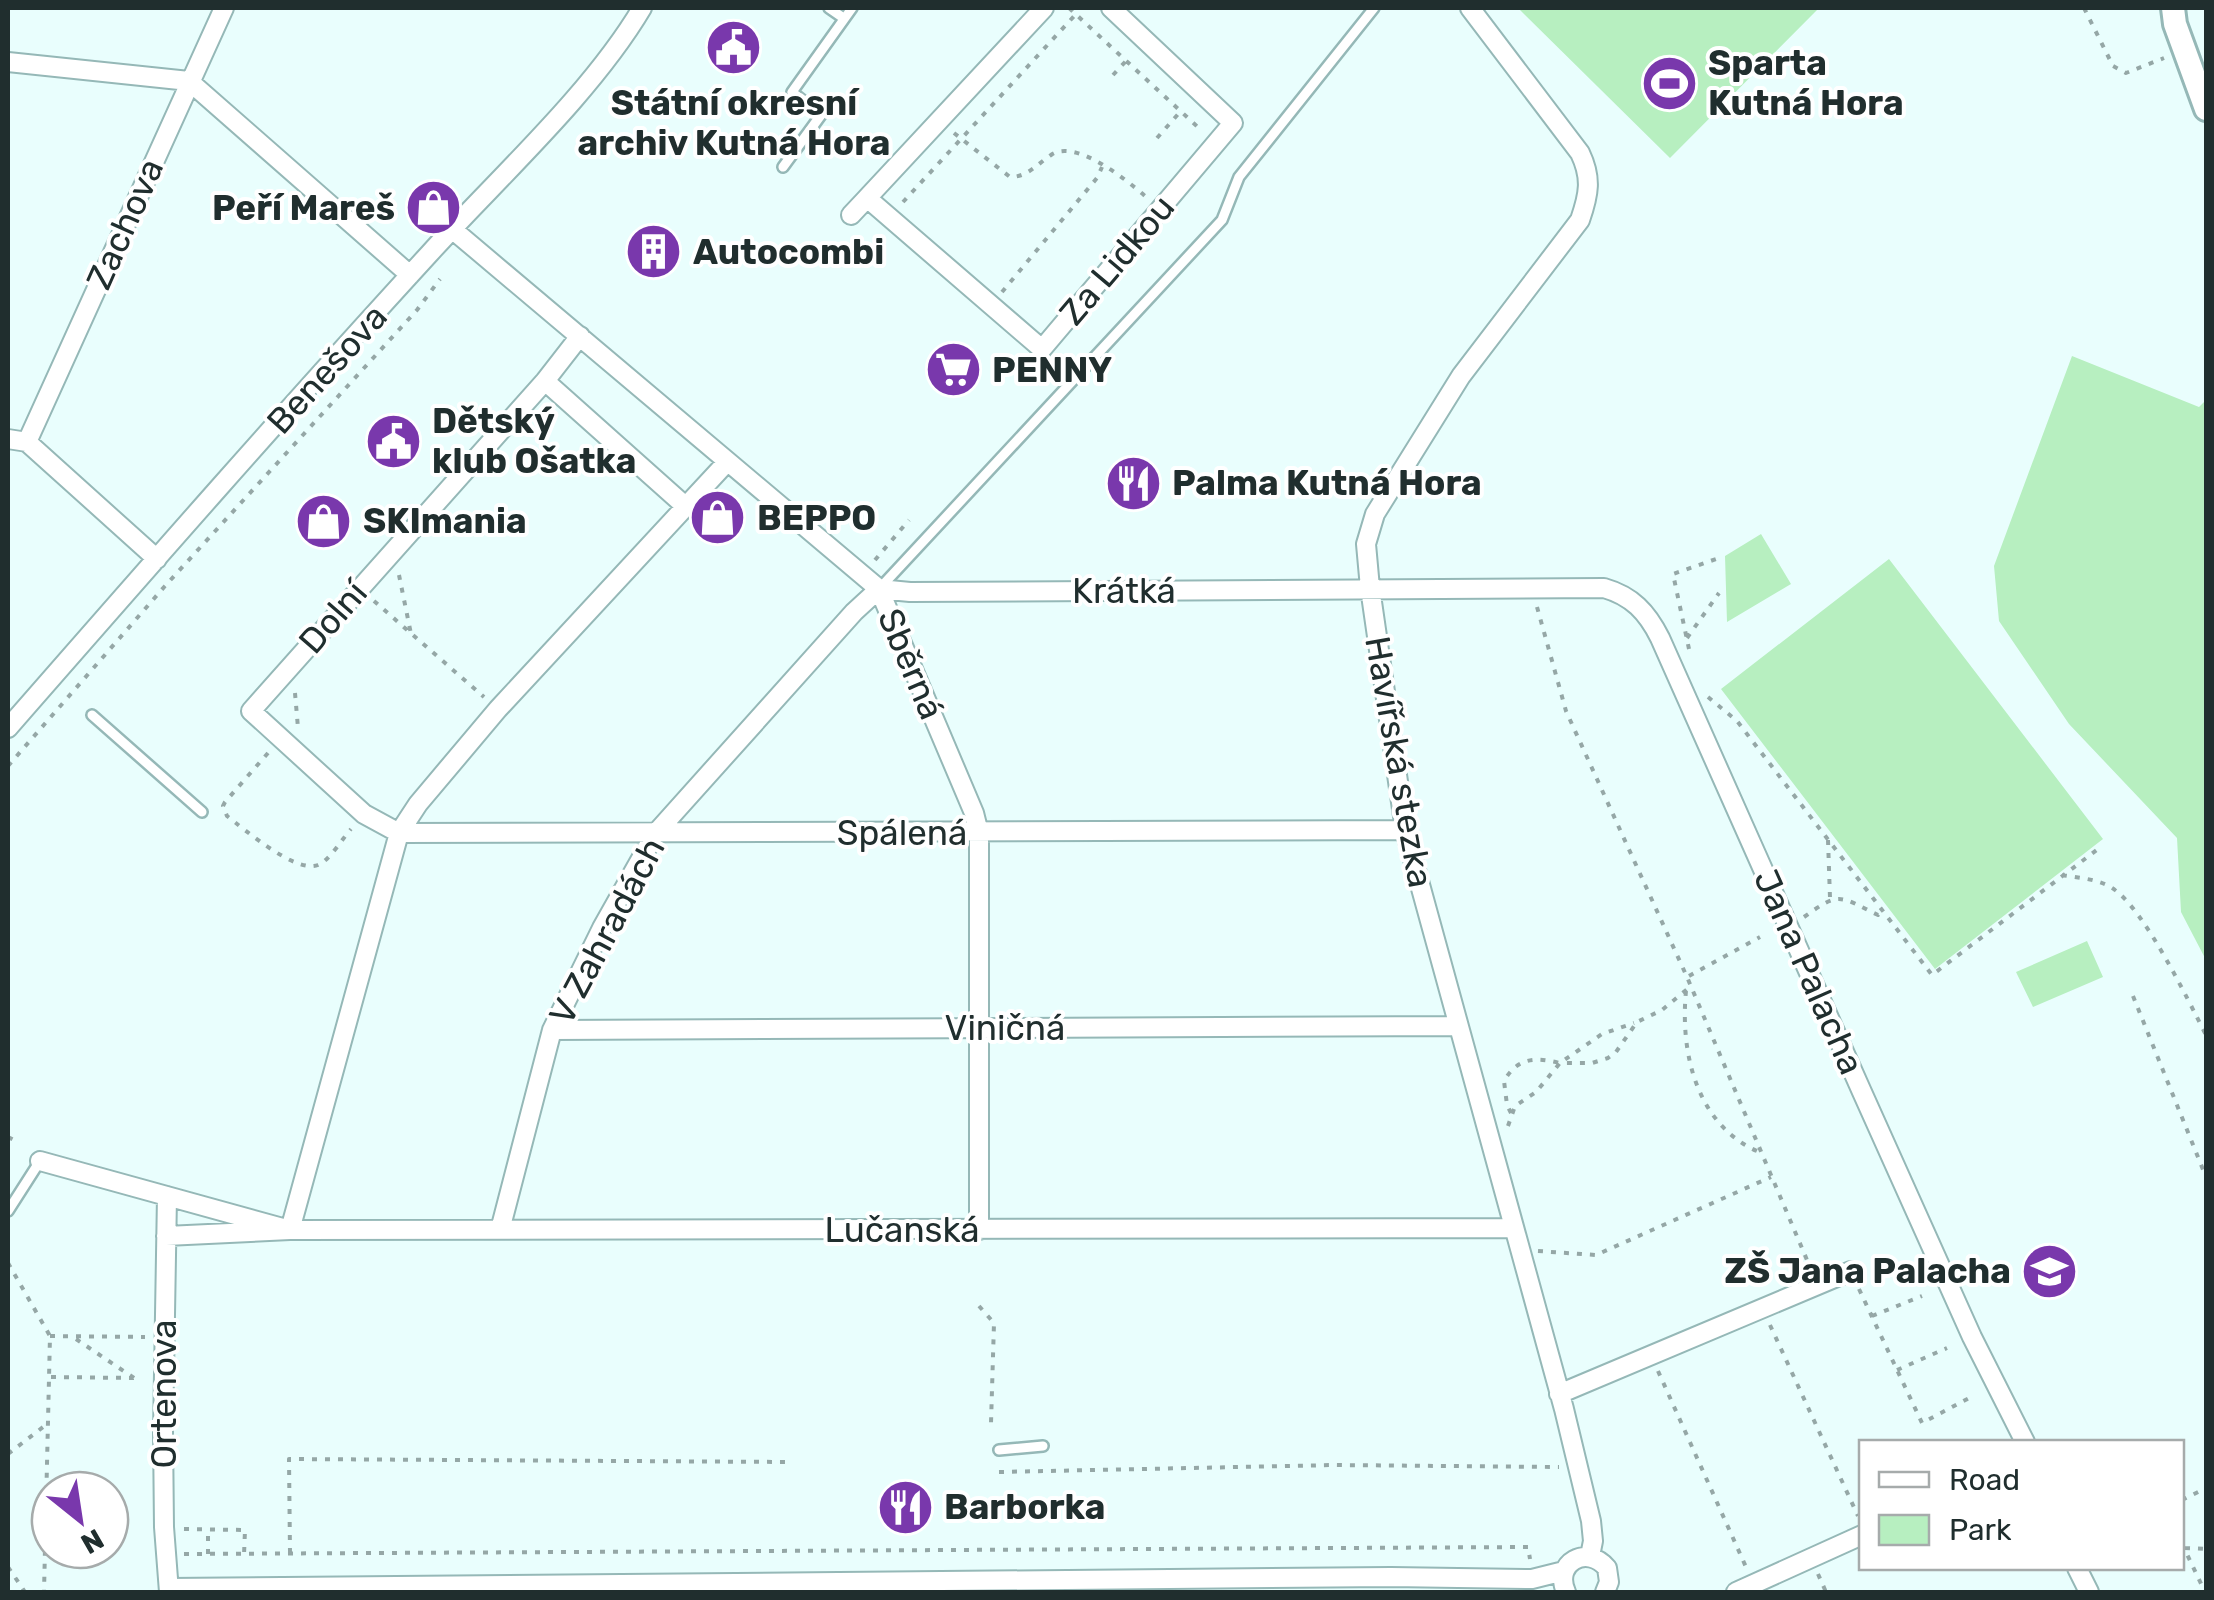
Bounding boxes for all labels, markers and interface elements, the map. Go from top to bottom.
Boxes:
public building icon: Státní okresní archiv Kutná Hora [704,17,764,77]
place label: Sparta Kutná Hora [1708,42,1904,124]
sports icon: Sparta Kutná Hora [1639,53,1699,113]
place label: Státní okresní archiv Kutná Hora [578,82,890,164]
street label: Zachova [78,152,172,296]
shop icon: Peří Mareš [404,178,464,238]
place label: Peří Mareš [212,187,395,229]
street label: Za Lidkou [1051,187,1183,333]
building icon: Autocombi [624,222,684,282]
place label: Autocombi [693,231,884,273]
street label: Benešova [258,296,396,442]
supermarket icon: PENNY [923,340,983,400]
place label: PENNY [992,349,1112,391]
place label: Dětský klub Ošatka [432,400,636,482]
public building icon: Dětský klub Ošatka [363,411,423,471]
restaurant icon: Palma Kutná Hora [1103,453,1163,513]
place label: Palma Kutná Hora [1172,462,1482,504]
shop icon: BEPPO [688,488,748,548]
shop icon: SKImania [294,491,354,551]
place label: BEPPO [757,497,876,539]
place label: SKImania [363,500,527,542]
street label: Krátká [1072,570,1176,612]
street label: Dolní [290,571,377,662]
street label: Sběrná [869,602,953,726]
street label: Havířská stezka [1356,633,1442,891]
street label: Spálená [837,812,967,854]
street label: V Zahradách [540,831,674,1031]
street label: Jana Palacha [1745,863,1873,1081]
street label: Viničná [945,1007,1065,1049]
street label: Lučanská [825,1209,979,1251]
school or university icon: ZŠ Jana Palacha [2020,1241,2080,1301]
place label: ZŠ Jana Palacha [1724,1250,2011,1292]
street label: Ortenova [143,1320,185,1468]
legend [1859,1440,2184,1570]
text: Road [1949,1462,2020,1498]
north arrow [30,1470,130,1570]
restaurant icon: Barborka [875,1477,935,1537]
place label: Barborka [944,1486,1105,1528]
text: Park [1949,1512,2012,1548]
text: N [75,1522,109,1561]

